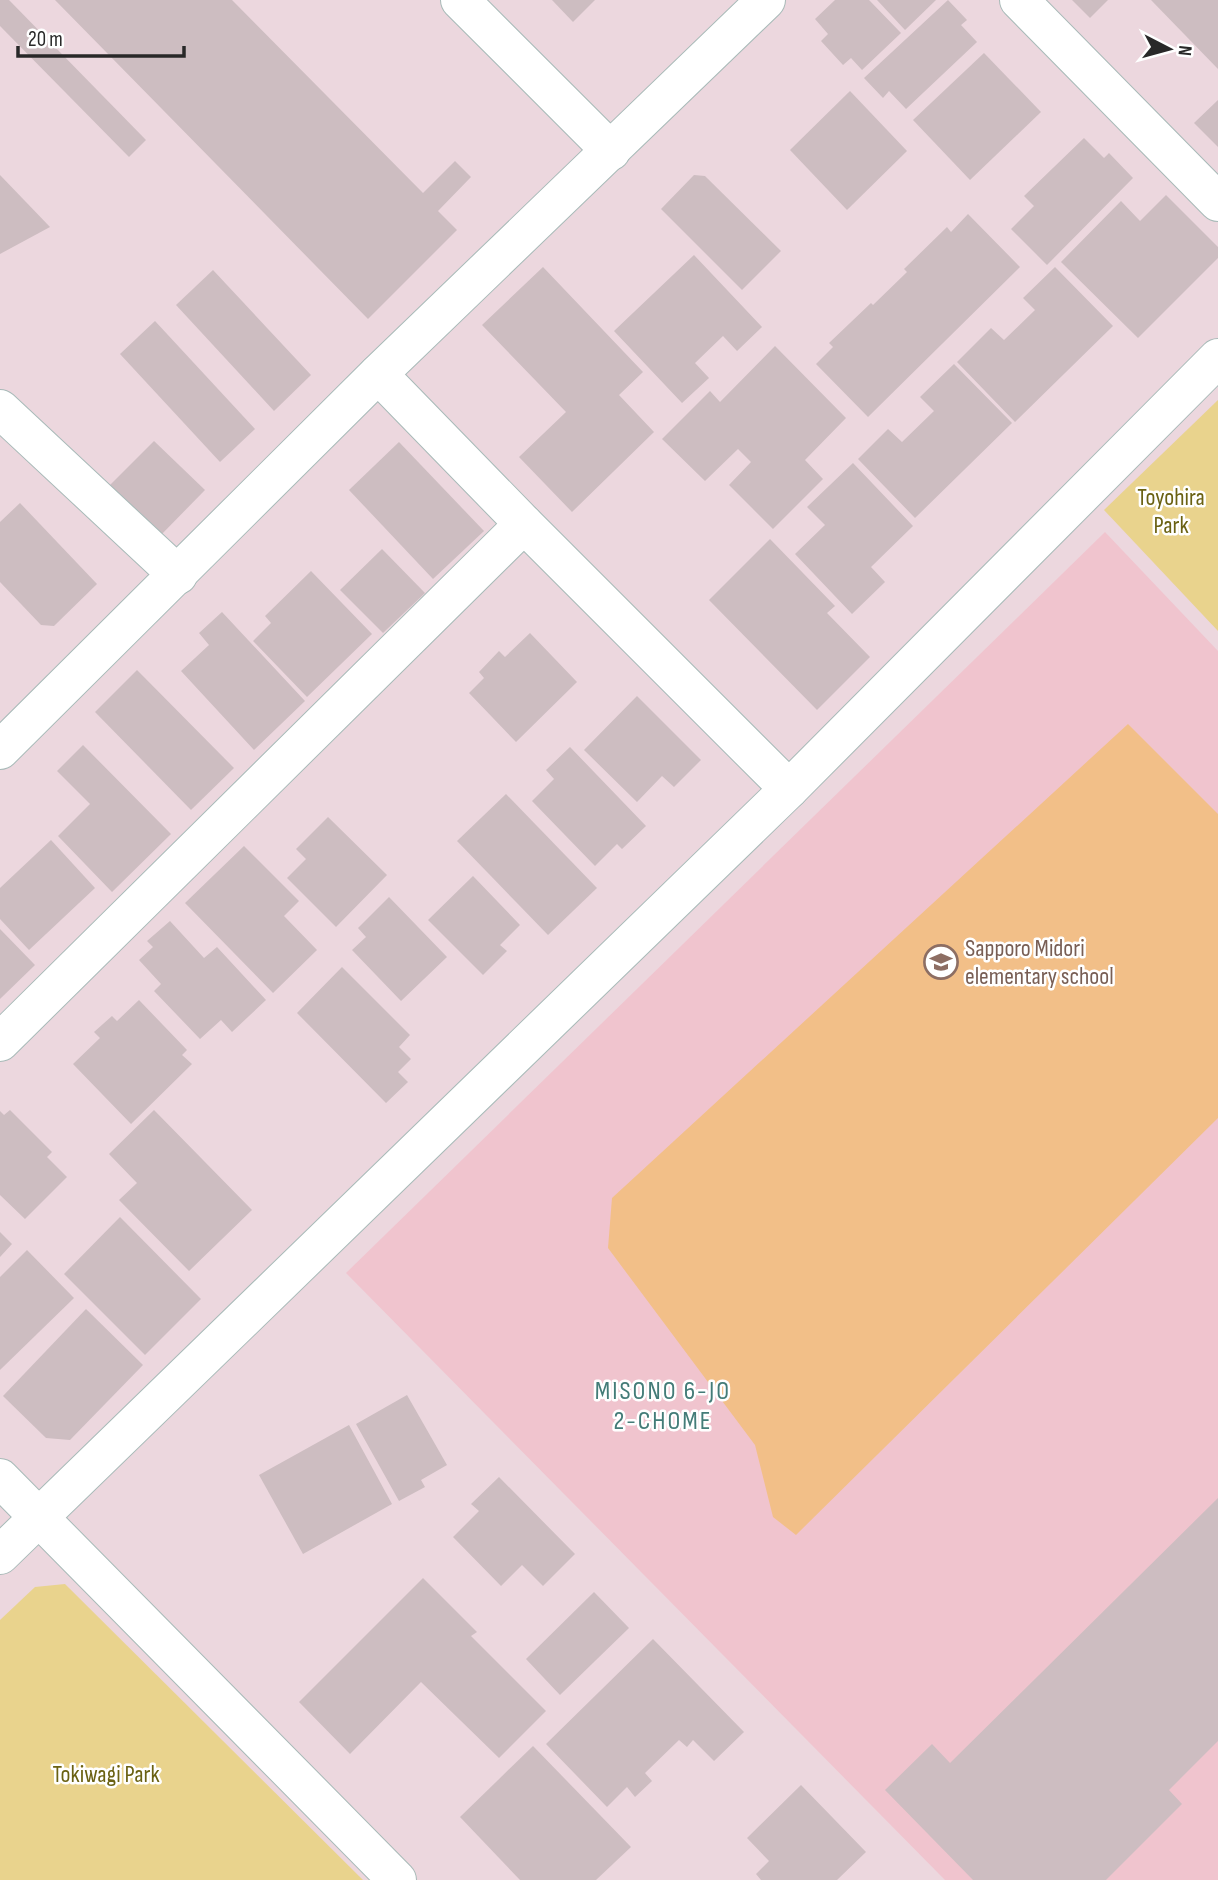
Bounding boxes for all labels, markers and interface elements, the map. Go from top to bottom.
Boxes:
scale bar [18,14,184,58]
north arrow [1134,14,1204,84]
text: 20 m [28,27,63,52]
text: N [1172,44,1196,57]
park label: Toyohira Park [1137,483,1205,540]
place label: Sapporo Midori elementary school [965,934,1114,991]
school or university icon: Sapporo Midori elementary school [922,943,960,981]
district label: MISONO 6-JO 2-CHOME [595,1376,731,1437]
park label: Tokiwagi Park [52,1760,160,1789]

